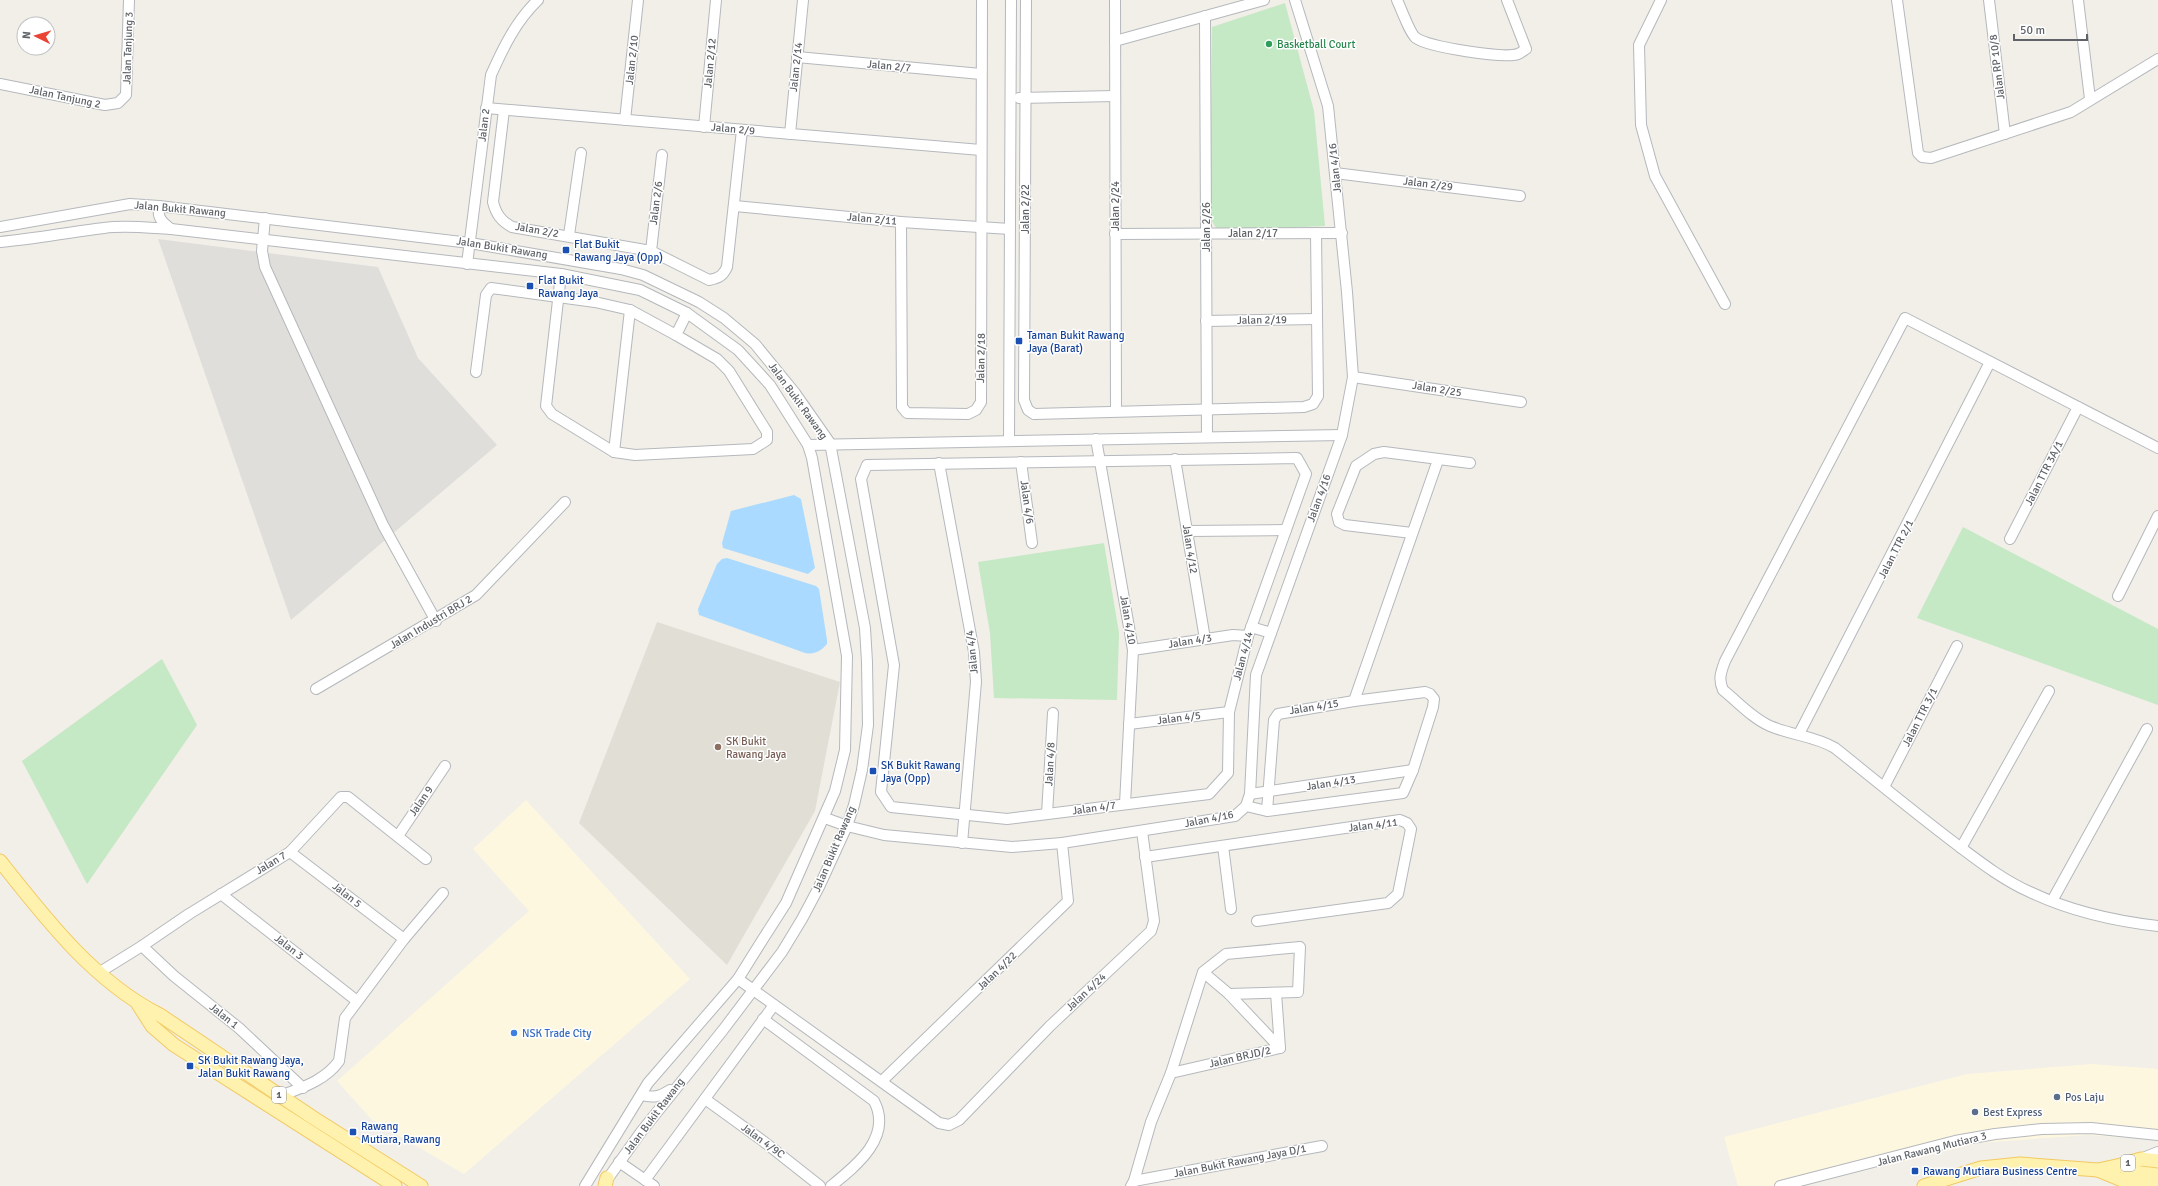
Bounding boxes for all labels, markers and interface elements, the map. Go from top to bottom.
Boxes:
street label: Jalan Tanjung 3 [120,11,136,85]
north arrow [16,16,56,56]
scale bar [2014,16,2087,42]
text: 50 m [2020,23,2045,38]
text: N [20,31,33,40]
street label: Jalan 2/10 [623,34,641,86]
street label: Jalan RP 10/8 [1987,34,2007,100]
street label: Jalan 2/12 [701,38,719,88]
place label: Basketball Court [1277,38,1355,51]
marker: Basketball Court [1264,39,1274,49]
street label: Jalan 2/14 [787,41,805,93]
street label: Jalan 2/7 [867,58,912,74]
street label: Jalan Tanjung 2 [28,83,102,111]
street label: Jalan 2 [476,108,492,142]
street label: Jalan 2/9 [711,121,756,137]
street label: Jalan 4/16 [1326,142,1344,194]
street label: Jalan 2/29 [1402,175,1454,194]
street label: Jalan 2/6 [647,180,665,226]
street label: Jalan 2/24 [1109,181,1122,231]
street label: Jalan 2/22 [1019,184,1032,234]
street label: Jalan Bukit Rawang [134,199,227,220]
street label: Jalan 2/26 [1200,202,1213,252]
street label: Jalan 2/11 [847,210,897,228]
street label: Jalan 2/2 [514,220,560,240]
street label: Jalan 2/17 [1228,227,1278,240]
street label: Jalan Bukit Rawang [456,234,549,262]
place label: Flat Bukit Rawang Jaya (Opp) [574,238,663,264]
marker: Flat Bukit Rawang Jaya (Opp) [561,245,571,255]
place label: Flat Bukit Rawang Jaya [538,274,599,300]
marker: Flat Bukit Rawang Jaya [525,281,535,291]
street label: Jalan 2/19 [1237,313,1287,327]
place label: Taman Bukit Rawang Jaya (Barat) [1027,329,1125,355]
street label: Jalan 2/18 [974,333,988,383]
marker: Taman Bukit Rawang Jaya (Barat) [1014,336,1024,346]
street label: Jalan Bukit Rawang [766,360,830,442]
street label: Jalan 2/25 [1411,379,1463,399]
street label: Jalan TTR 3A/1 [2022,438,2066,508]
street label: Jalan 4/16 [1304,472,1334,524]
street label: Jalan 4/6 [1018,479,1037,525]
street label: Jalan TTR 2/1 [1876,517,1916,581]
street label: Jalan 4/12 [1180,523,1200,575]
street label: Jalan Industri BRJ 2 [388,592,474,652]
street label: Jalan 4/10 [1117,594,1139,646]
street label: Jalan 4/4 [963,629,981,675]
street label: Jalan 4/14 [1230,630,1256,682]
street label: Jalan 4/3 [1167,631,1213,651]
street label: Jalan TTR 3/1 [1900,685,1940,749]
street label: Jalan 4/15 [1288,697,1340,717]
street label: Jalan 4/5 [1156,709,1202,727]
place label: SK Bukit Rawang Jaya [726,735,787,761]
marker: SK Bukit Rawang Jaya [713,742,723,752]
street label: Jalan 4/8 [1042,742,1058,786]
place label: SK Bukit Rawang Jaya (Opp) [881,759,961,785]
marker: SK Bukit Rawang Jaya (Opp) [868,766,878,776]
street label: Jalan 4/13 [1305,773,1357,793]
street label: Jalan 9 [406,783,436,818]
street label: Jalan 4/7 [1071,798,1117,817]
street label: Jalan Bukit Rawang [810,804,858,894]
street label: Jalan 4/16 [1183,808,1235,830]
street label: Jalan 4/11 [1347,815,1399,834]
street label: Jalan 7 [253,849,289,877]
street label: Jalan 5 [330,880,364,910]
street label: Jalan 3 [272,932,306,962]
street label: Jalan 4/22 [975,949,1020,993]
street label: Jalan 4/24 [1063,970,1109,1014]
street label: Jalan 1 [207,1000,241,1032]
place label: NSK Trade City [522,1027,592,1040]
marker: NSK Trade City [509,1028,519,1038]
street label: Jalan BRJD/2 [1208,1044,1272,1070]
place label: SK Bukit Rawang Jaya, Jalan Bukit Rawang [198,1054,304,1080]
marker: SK Bukit Rawang Jaya, Jalan Bukit Rawang [185,1061,195,1071]
street label: Jalan Bukit Rawang [621,1075,687,1157]
road number: 1 [272,1087,286,1103]
place label: Pos Laju [2065,1091,2104,1104]
marker: Pos Laju [2052,1092,2062,1102]
place label: Best Express [1983,1106,2043,1119]
marker: Best Express [1970,1107,1980,1117]
place label: Rawang Mutiara, Rawang [361,1120,441,1146]
street label: Jalan 4/9C [739,1121,788,1161]
marker: Rawang Mutiara, Rawang [348,1127,358,1137]
street label: Jalan Rawang Mutiara 3 [1876,1129,1988,1169]
street label: Jalan Bukit Rawang Jaya D/1 [1173,1142,1308,1180]
road number: 1 [2121,1155,2135,1171]
place label: Rawang Mutiara Business Centre [1923,1165,2077,1178]
marker: Rawang Mutiara Business Centre [1910,1166,1920,1176]

